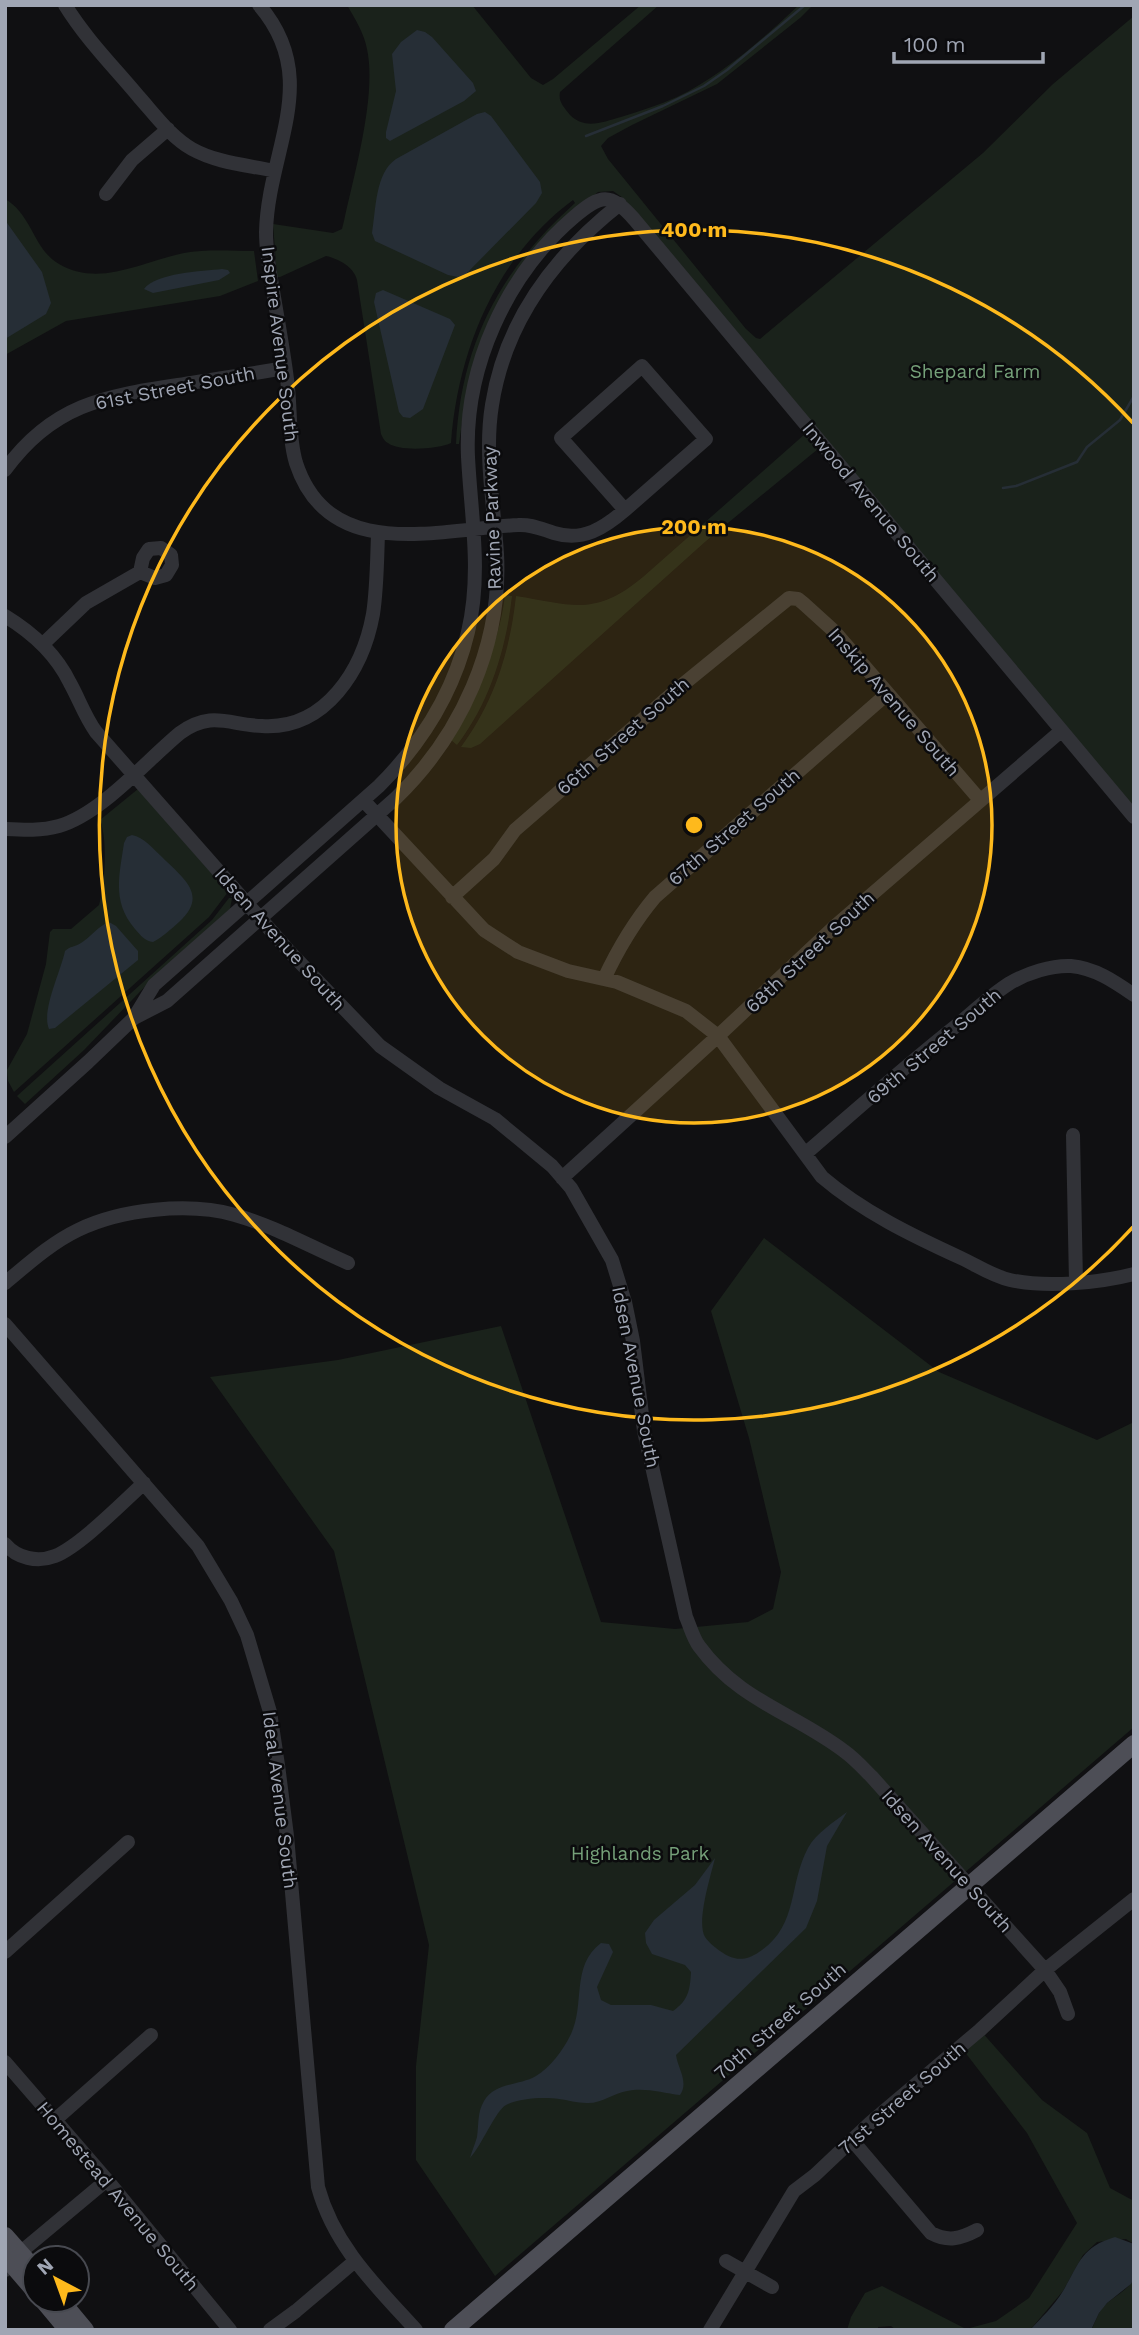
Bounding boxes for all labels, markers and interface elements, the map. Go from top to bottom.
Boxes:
scale bar [894,21,1043,65]
text: 100 m [904,32,966,57]
text: 400 m [661,217,727,242]
street label: Inspire Avenue South [257,245,303,443]
park label: Shepard Farm [910,360,1040,383]
street label: 61st Street South [93,361,257,415]
street label: Inwood Avenue South [797,417,945,587]
street label: Ravine Parkway [478,446,506,590]
text: 200 m [661,514,727,539]
street label: Inskip Avenue South [823,623,965,781]
street label: 66th Street South [552,672,694,800]
street label: 67th Street South [663,764,805,890]
centre of rings [682,813,706,837]
street label: Idsen Avenue South [210,863,350,1015]
street label: 68th Street South [741,886,879,1018]
street label: 69th Street South [862,983,1006,1109]
street label: Idsen Avenue South [607,1284,665,1470]
street label: Ideal Avenue South [258,1710,302,1890]
street label: Idsen Avenue South [877,1785,1017,1937]
park label: Highlands Park [571,1842,709,1865]
street label: 70th Street South [709,1958,851,2084]
street label: 71st Street South [834,2036,970,2160]
street label: Homestead Avenue South [32,2097,204,2295]
north arrow [21,2244,91,2314]
text: N [32,2253,58,2280]

